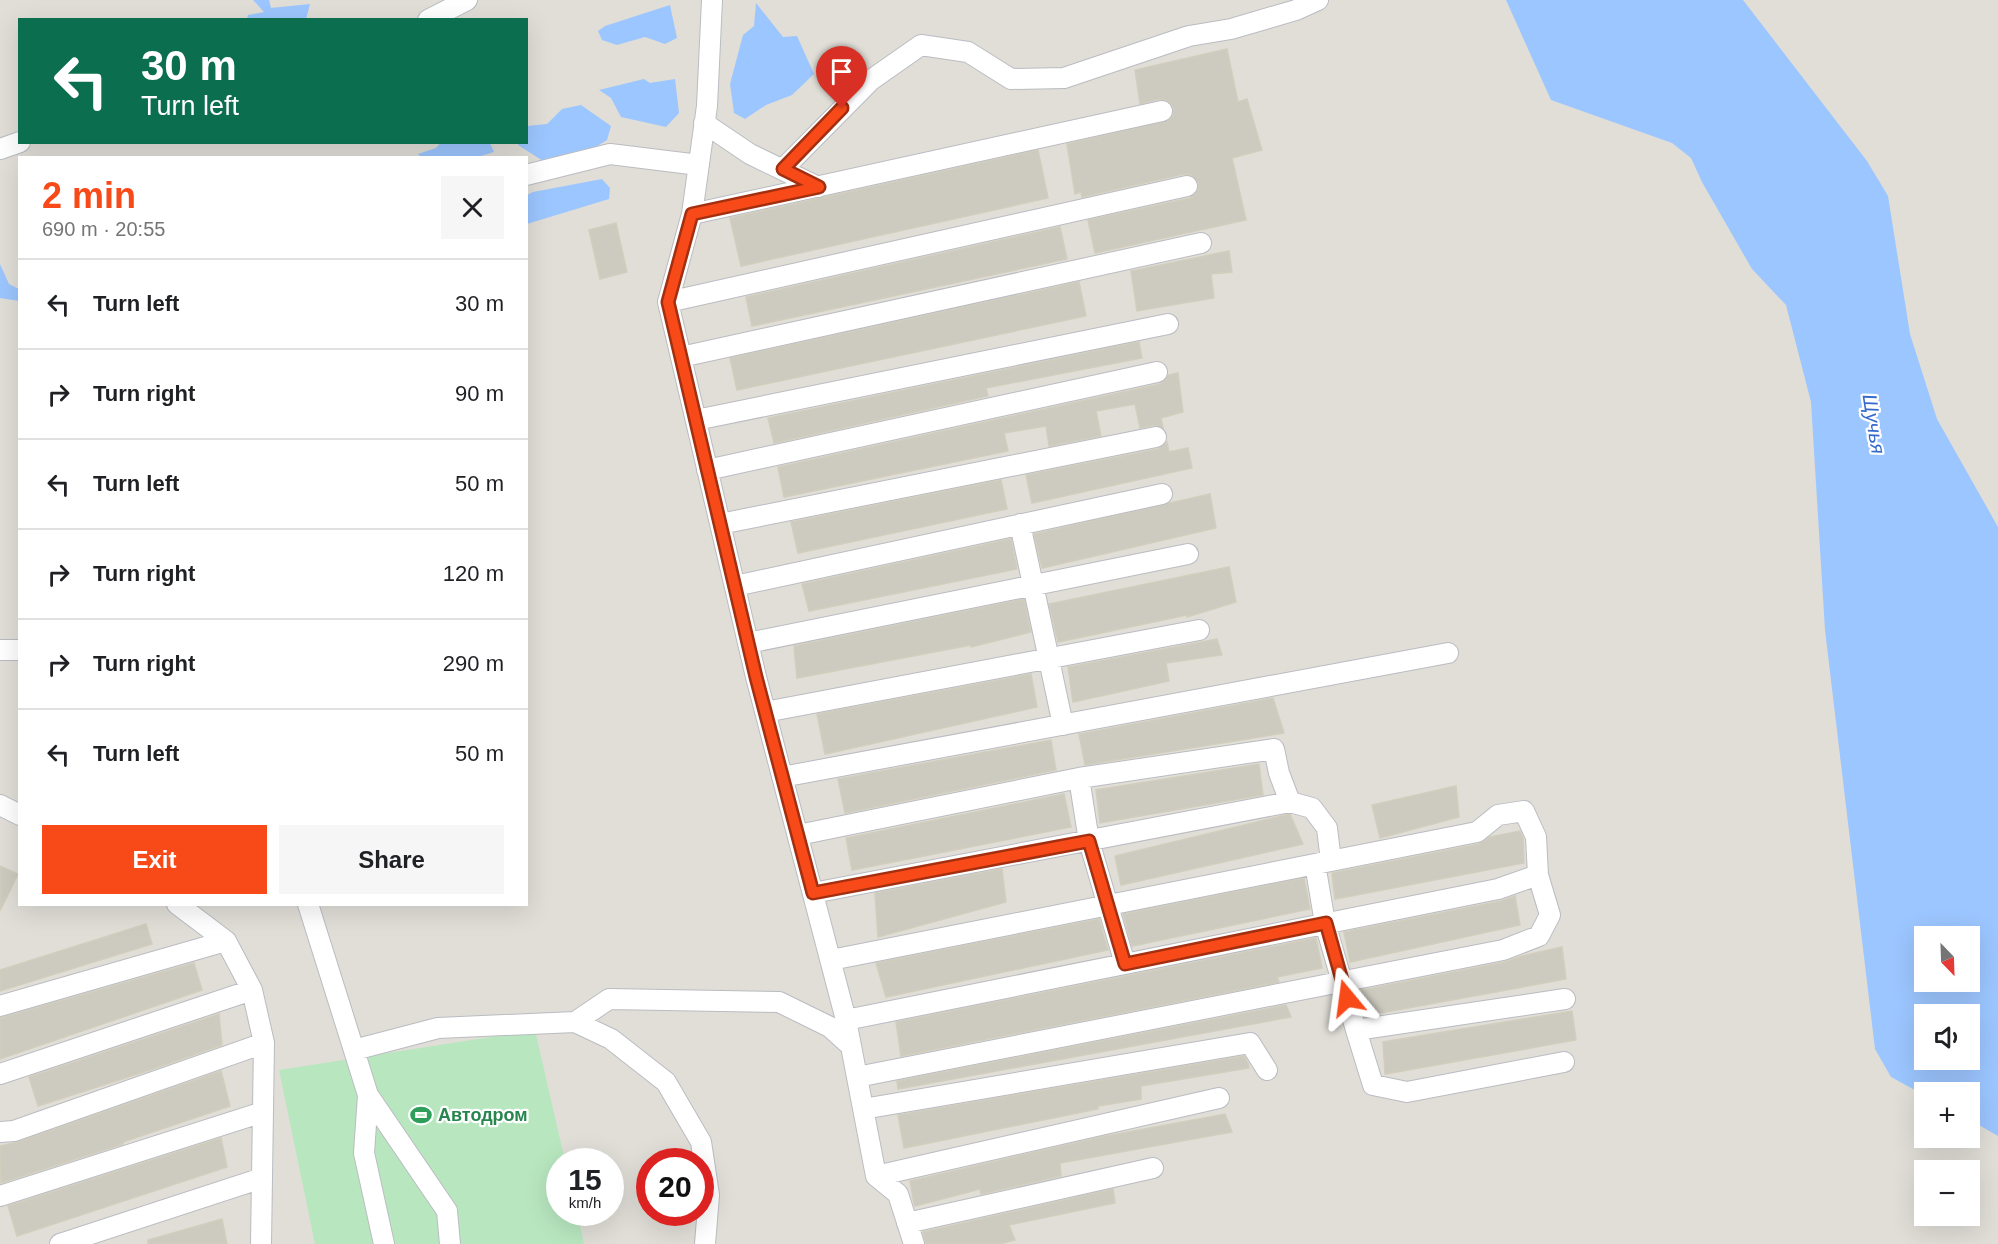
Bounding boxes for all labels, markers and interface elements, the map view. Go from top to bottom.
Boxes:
icon: left [42,42,120,120]
text: 30 m [141,42,237,89]
pin [816,46,867,108]
icon: arrive [825,55,858,88]
text: Turn left [141,91,239,121]
text: 2 min [42,175,136,216]
button: close [441,176,504,239]
text: 690 m · 20:55 [42,218,165,240]
icon: left [42,288,75,321]
text: Turn left [93,291,179,316]
text: 30 m [455,291,504,316]
icon: right [42,378,75,411]
text: Turn right [93,381,195,406]
text: 90 m [455,381,504,406]
water label: Щучья [1858,393,1890,456]
icon: left [42,468,75,501]
text: Turn left [93,471,179,496]
text: 50 m [455,471,504,496]
icon: right [42,558,75,591]
text: Turn right [93,561,195,586]
text: 120 m [443,561,504,586]
icon: right [42,648,75,681]
text: Turn right [93,651,195,676]
text: 290 m [443,651,504,676]
icon: left [42,738,75,771]
text: Turn left [93,741,179,766]
text: 50 m [455,741,504,766]
button: Exit [42,825,267,894]
button: Share [279,825,504,894]
north arrow [1914,926,1980,992]
map controls [1914,926,1980,1226]
position arrow [1315,966,1379,1030]
button: sound [1914,1004,1980,1070]
button: + [1914,1082,1980,1148]
sports icon: Автодром [409,1103,433,1127]
place label: Автодром [438,1105,528,1125]
speed limit sign: 20 [636,1148,714,1226]
button: − [1914,1160,1980,1226]
text: 15 [568,1163,602,1196]
text: km/h [569,1194,601,1211]

